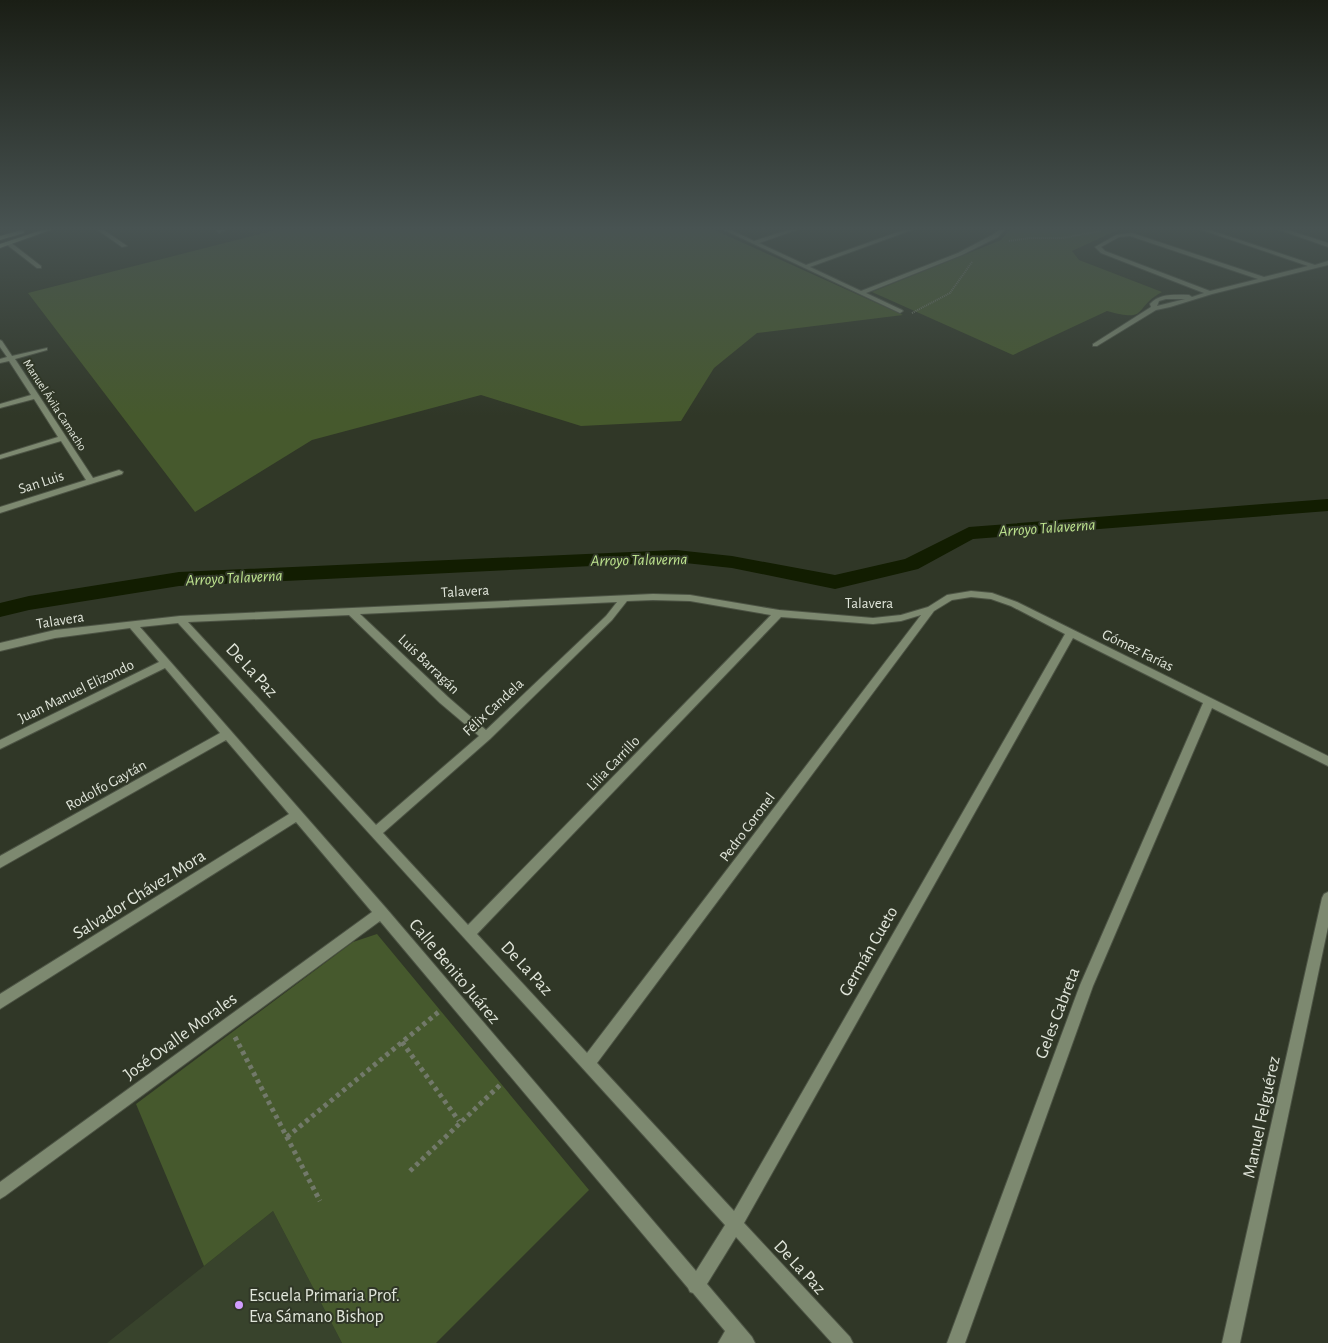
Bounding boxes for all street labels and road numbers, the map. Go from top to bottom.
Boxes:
street label: Manuel Ávila Camacho [21,357,90,453]
street label: San Luis [17,468,66,497]
street label: Talavera [440,583,490,600]
street label: Talavera [845,596,893,611]
street label: Talavera [35,609,85,632]
street label: Gómez Farías [1100,627,1176,674]
street label: Luis Barragán [395,632,462,697]
street label: De La Paz [222,640,280,701]
street label: Juan Manuel Elizondo [16,657,136,726]
street label: Félix Candela [460,676,527,739]
street label: Lilia Carrillo [584,733,643,793]
street label: Rodolfo Gaytán [64,757,149,814]
street label: Pedro Coronel [717,790,778,864]
street label: Salvador Chávez Mora [70,847,209,943]
street label: Germán Cueto [836,903,902,999]
street label: Calle Benito Juárez [405,916,503,1028]
street label: De La Paz [497,938,555,999]
street label: Geles Cabreta [1032,965,1084,1061]
street label: José Ovalle Morales [121,990,241,1084]
street label: Manuel Felguérez [1240,1055,1284,1180]
street label: De La Paz [770,1237,828,1298]

